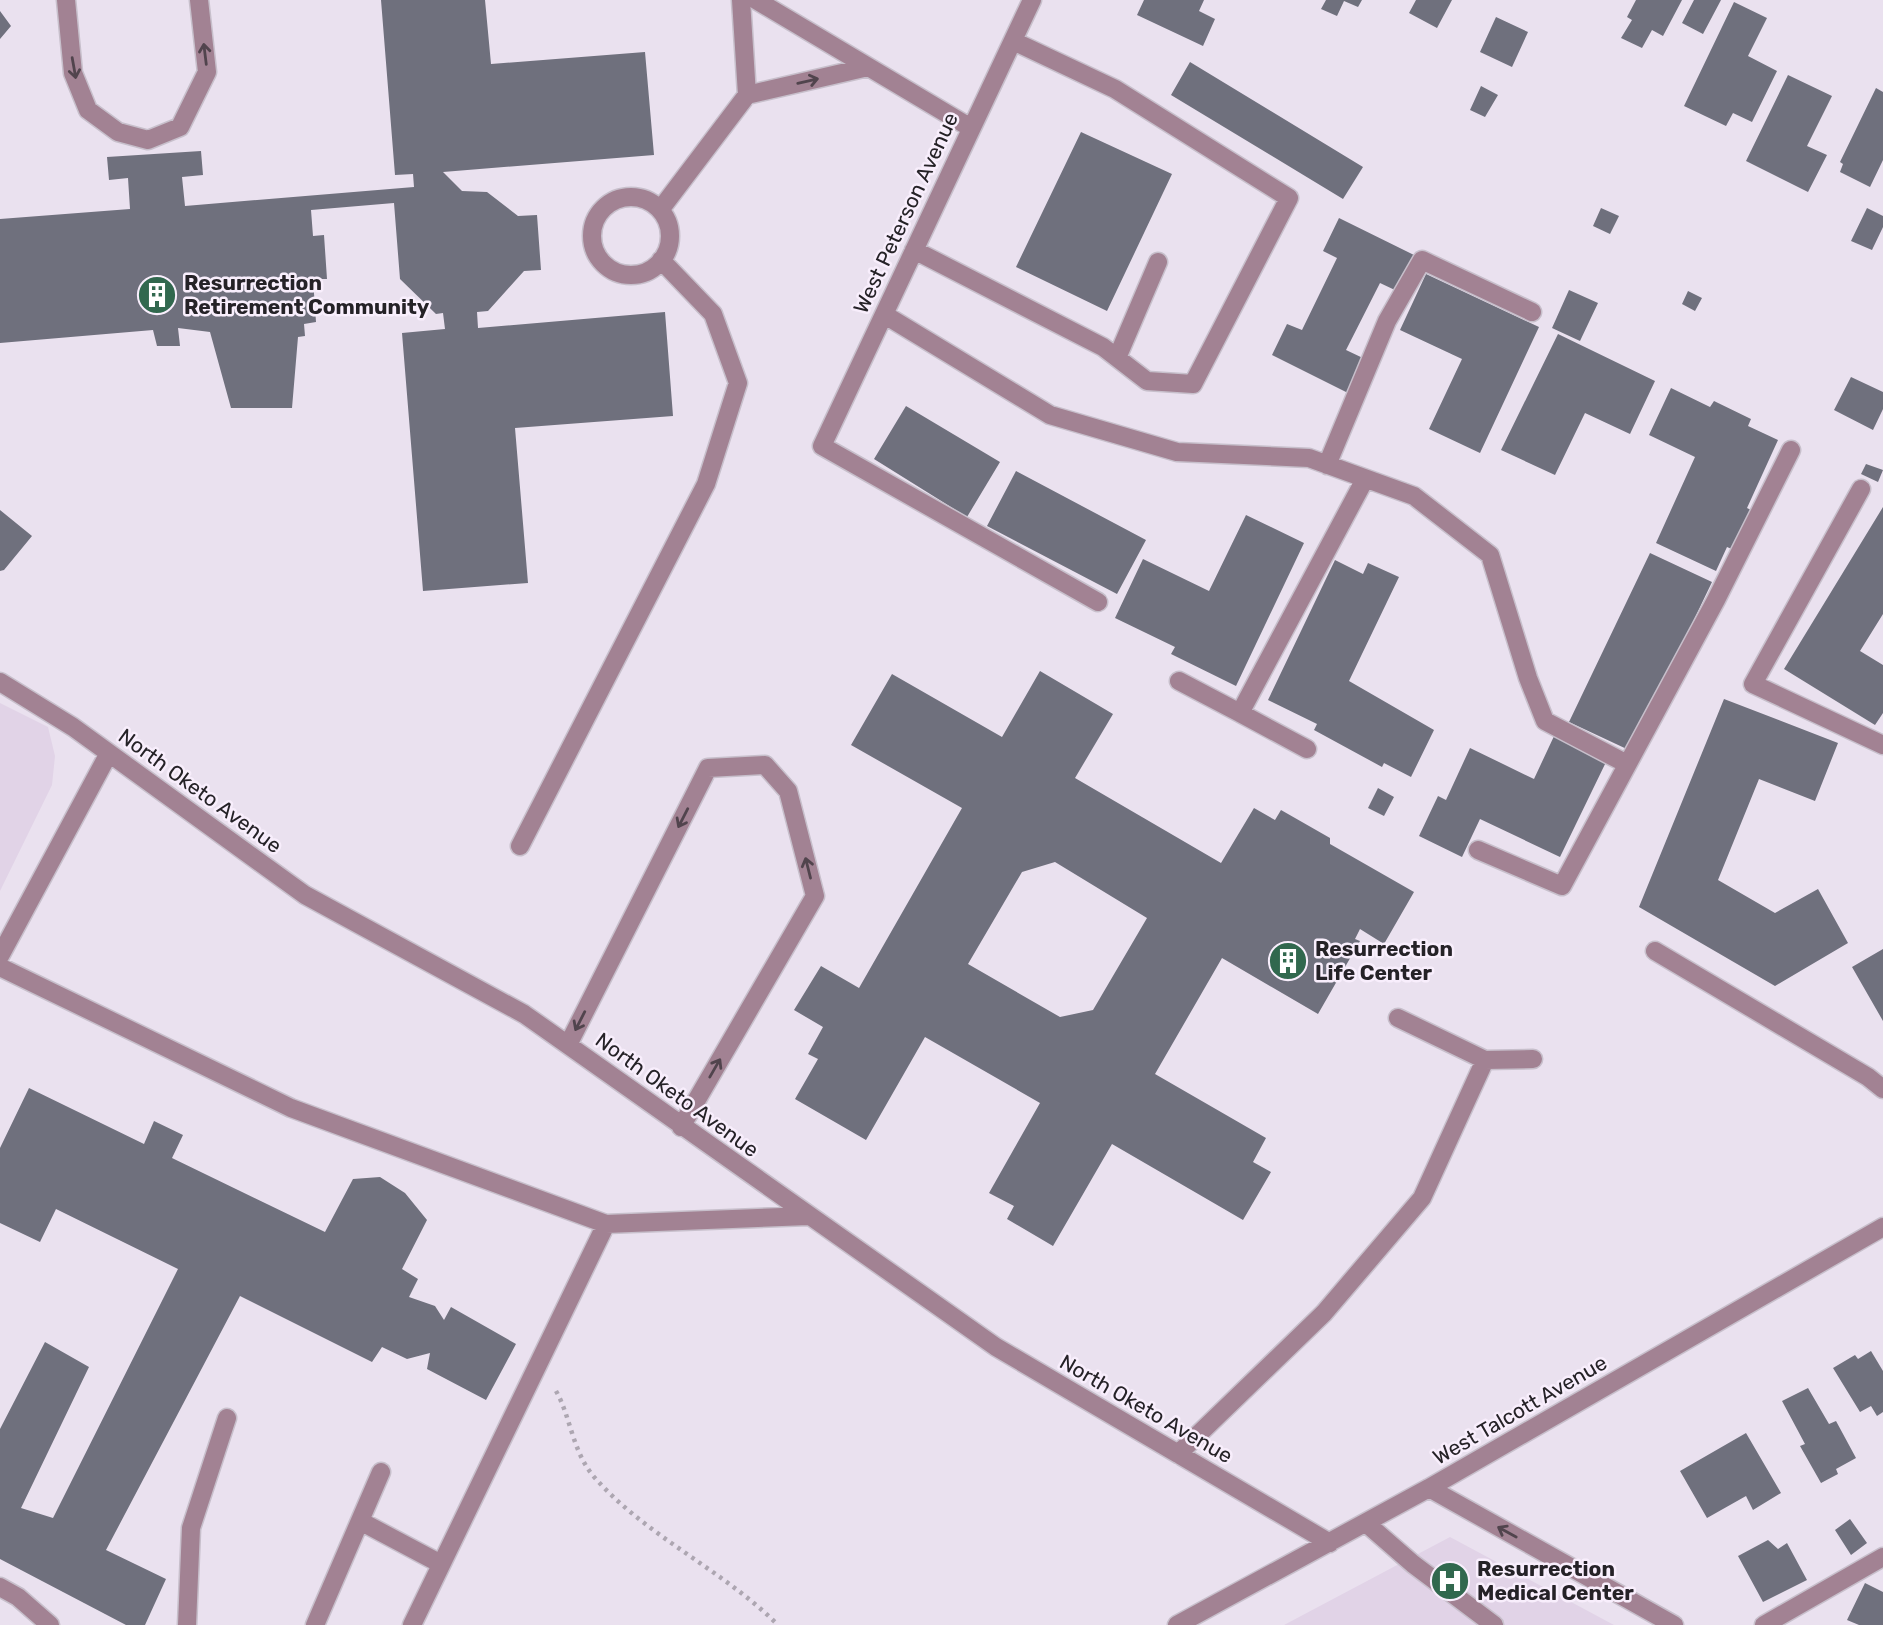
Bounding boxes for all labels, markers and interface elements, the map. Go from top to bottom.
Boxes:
one-way arrow [199,43,212,66]
one-way arrow [68,56,81,79]
one-way arrow [796,74,819,87]
street label: West Peterson Avenue [848,108,963,317]
place label: Resurrection Retirement Community [184,270,430,319]
building icon: Resurrection Retirement Community [136,274,178,316]
street label: North Oketo Avenue [114,723,287,858]
one-way arrow [676,807,689,828]
one-way arrow [800,857,814,880]
place label: Resurrection Life Center [1315,936,1453,985]
building icon: Resurrection Life Center [1267,940,1309,982]
one-way arrow [573,1010,587,1031]
street label: North Oketo Avenue [591,1027,764,1162]
one-way arrow [708,1058,722,1078]
street label: North Oketo Avenue [1055,1349,1237,1468]
street label: West Talcott Avenue [1428,1350,1611,1470]
one-way arrow [1498,1525,1518,1539]
place label: Resurrection Medical Center [1477,1556,1634,1605]
hospital icon: Resurrection Medical Center [1429,1560,1471,1602]

